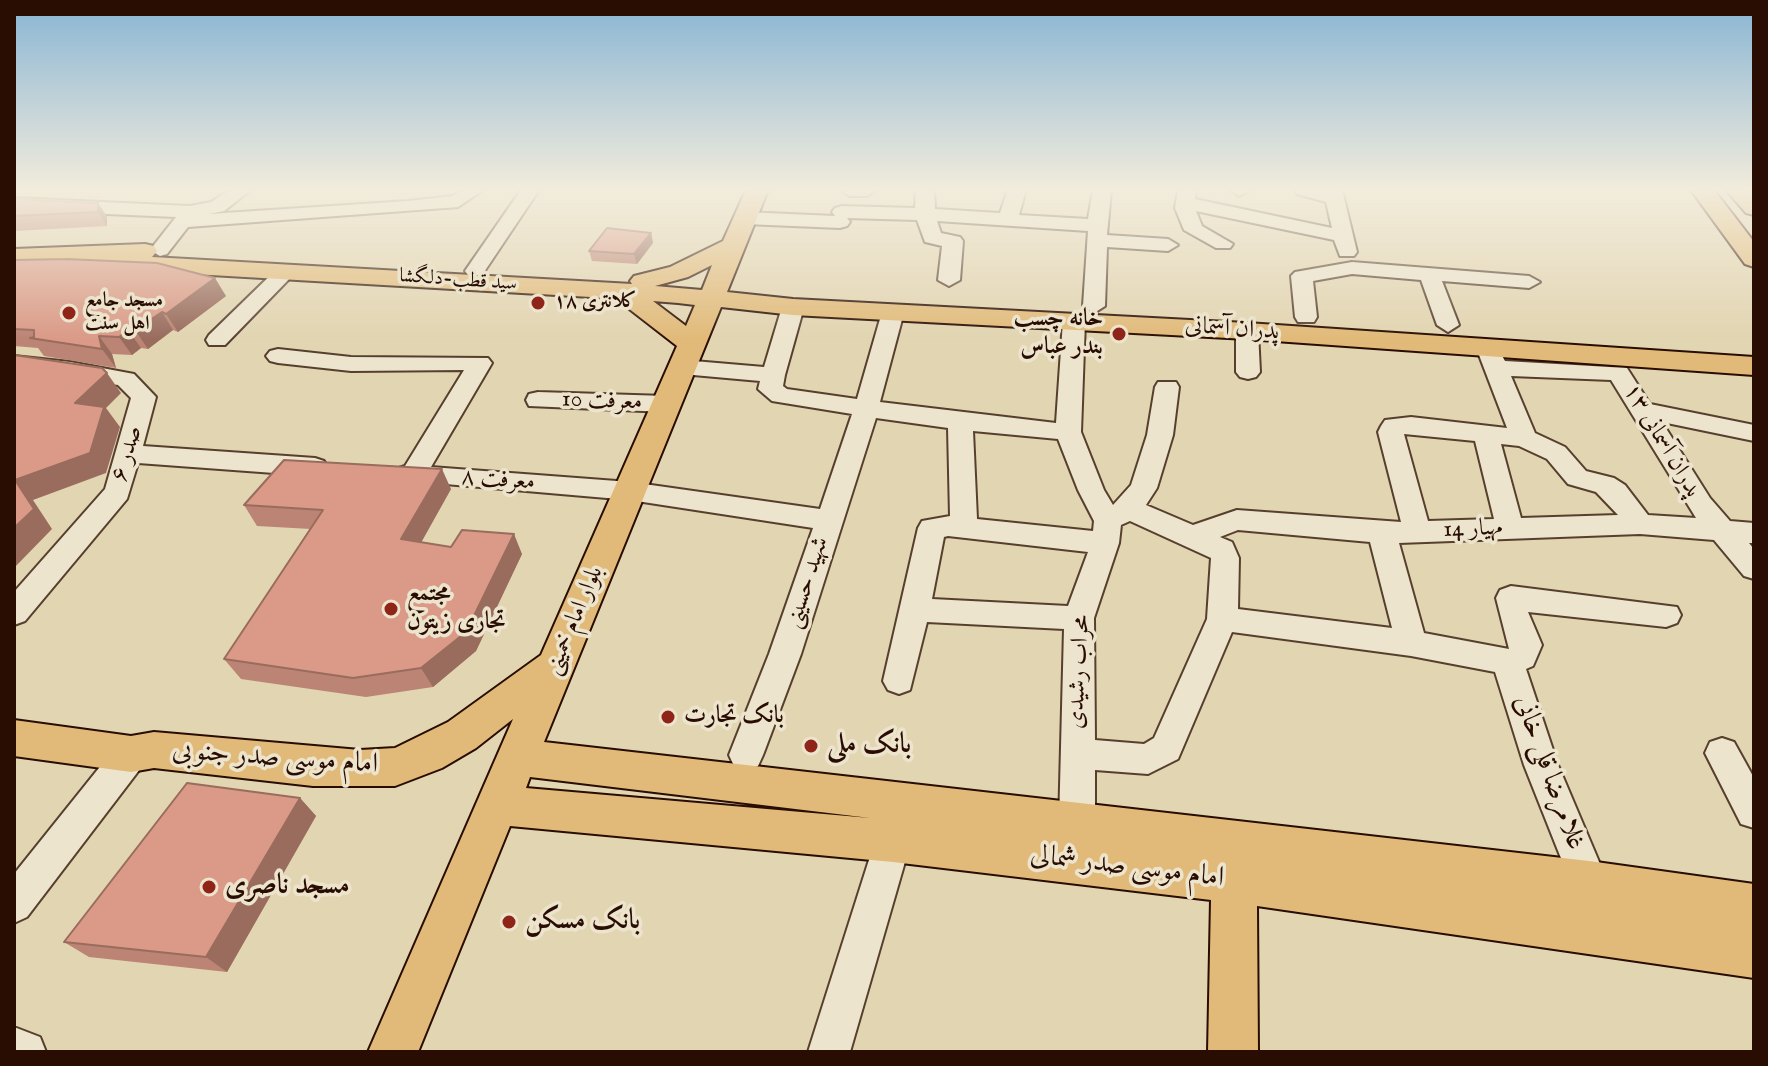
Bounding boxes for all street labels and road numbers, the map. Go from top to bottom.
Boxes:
street label: سید قطب-دلگشا [398,265,518,297]
street label: پدران آسمانی [1184,312,1280,348]
street label: پدران آسمانی ۱۳ [1616,379,1706,503]
street label: معرفت 10 [561,386,643,418]
street label: صدر ۶ [106,423,150,485]
street label: معرفت ۸ [460,464,536,498]
street label: مهیار 14 [1443,515,1503,545]
street label: شهید حسینی [780,534,836,632]
street label: بلوار امام خمینی [539,562,611,680]
street label: محراب رشیدی [1063,614,1097,730]
street label: غلامرضا قلی خانی [1504,691,1592,855]
street label: امام موسی صدر جنوبی [171,735,379,783]
street label: امام موسی صدر شمالی [1028,839,1226,897]

